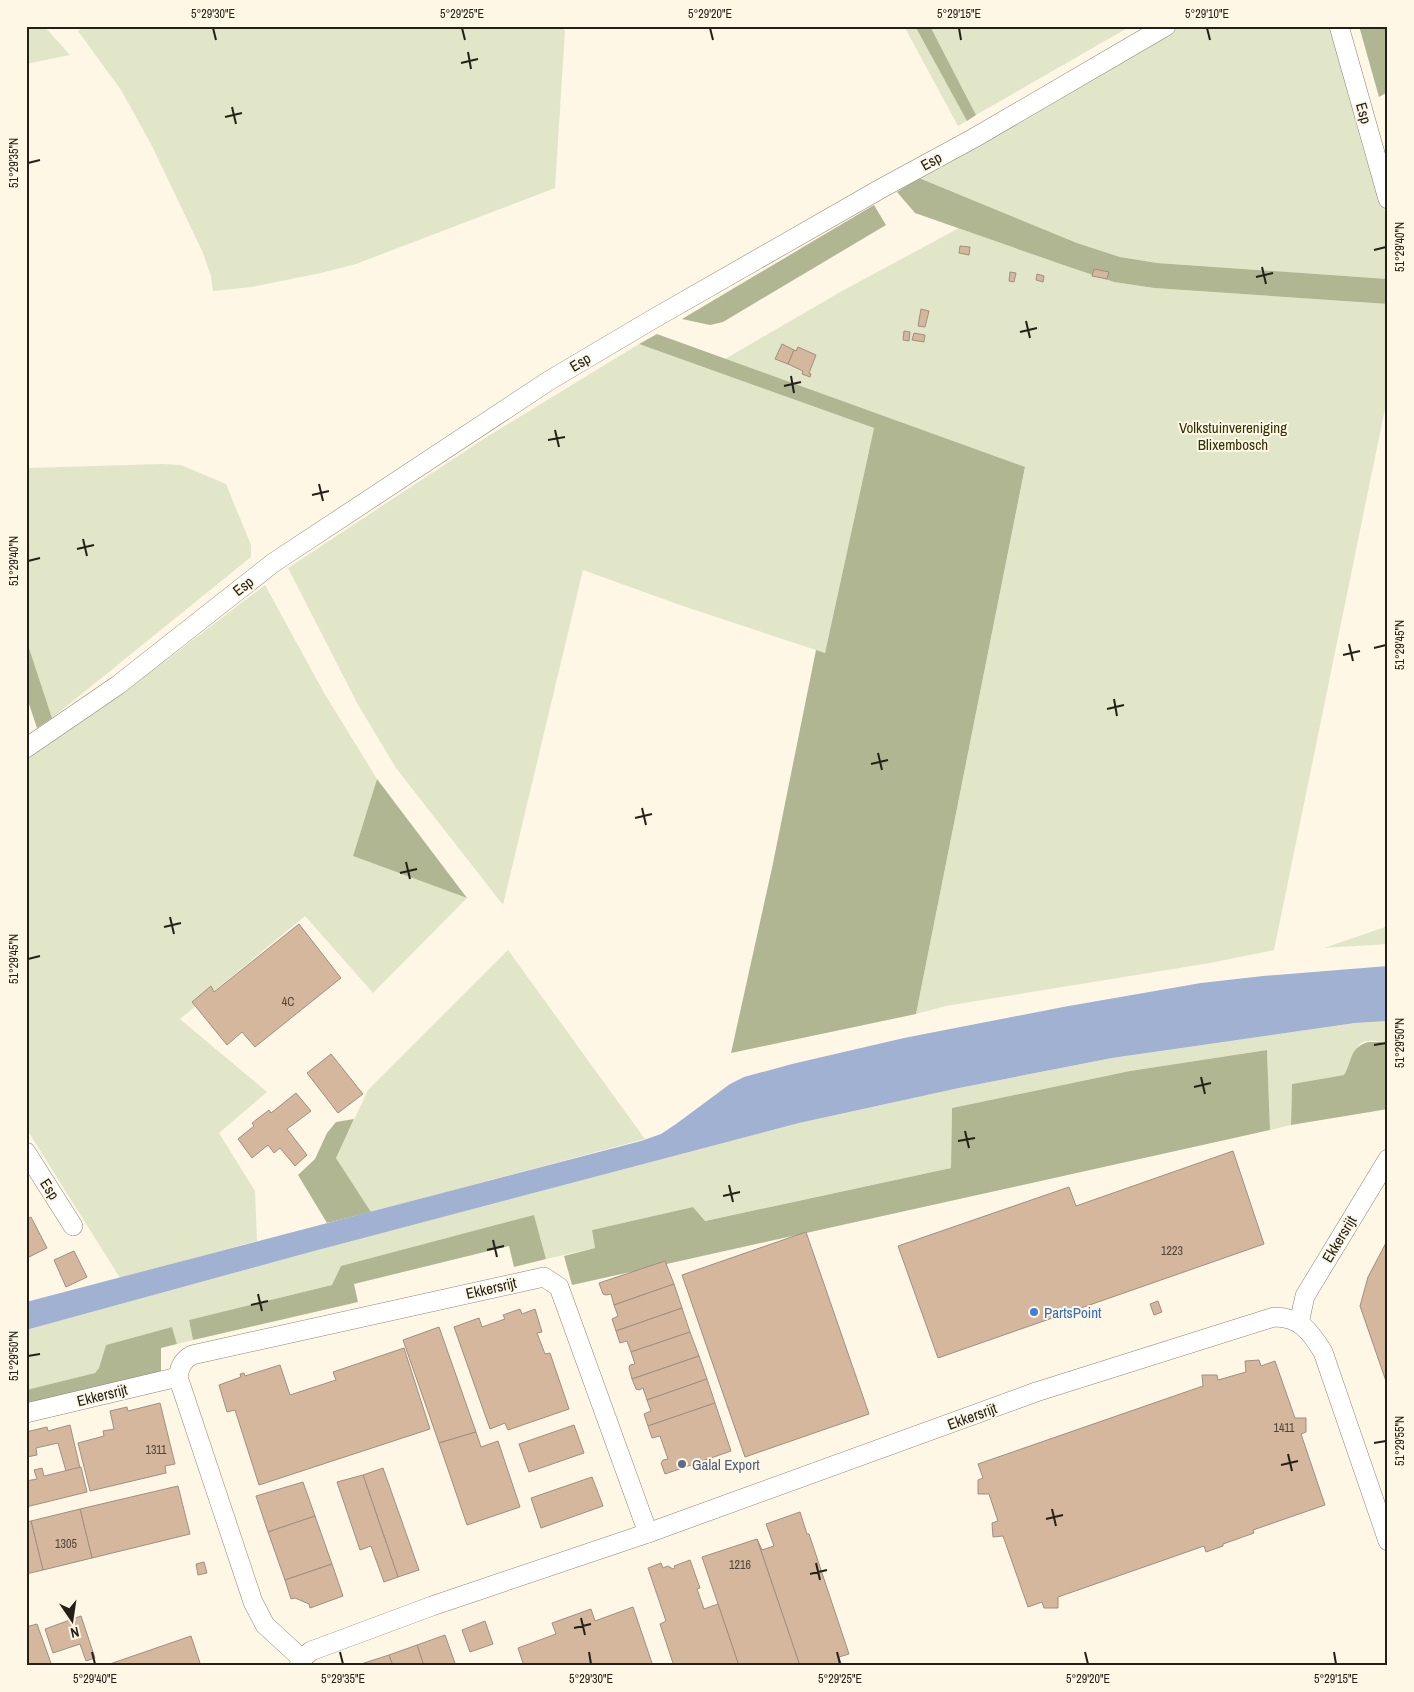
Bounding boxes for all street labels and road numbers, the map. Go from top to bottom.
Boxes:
street label: Esp [1351,100,1377,126]
street label: Esp [917,147,945,175]
street label: Esp [566,347,595,376]
street label: Esp [228,571,258,601]
street label: Esp [35,1174,65,1204]
street label: Ekkersrijt [1317,1211,1361,1266]
street label: Ekkersrijt [464,1272,519,1304]
street label: Ekkersrijt [75,1378,130,1411]
street label: Ekkersrijt [944,1397,1000,1435]

